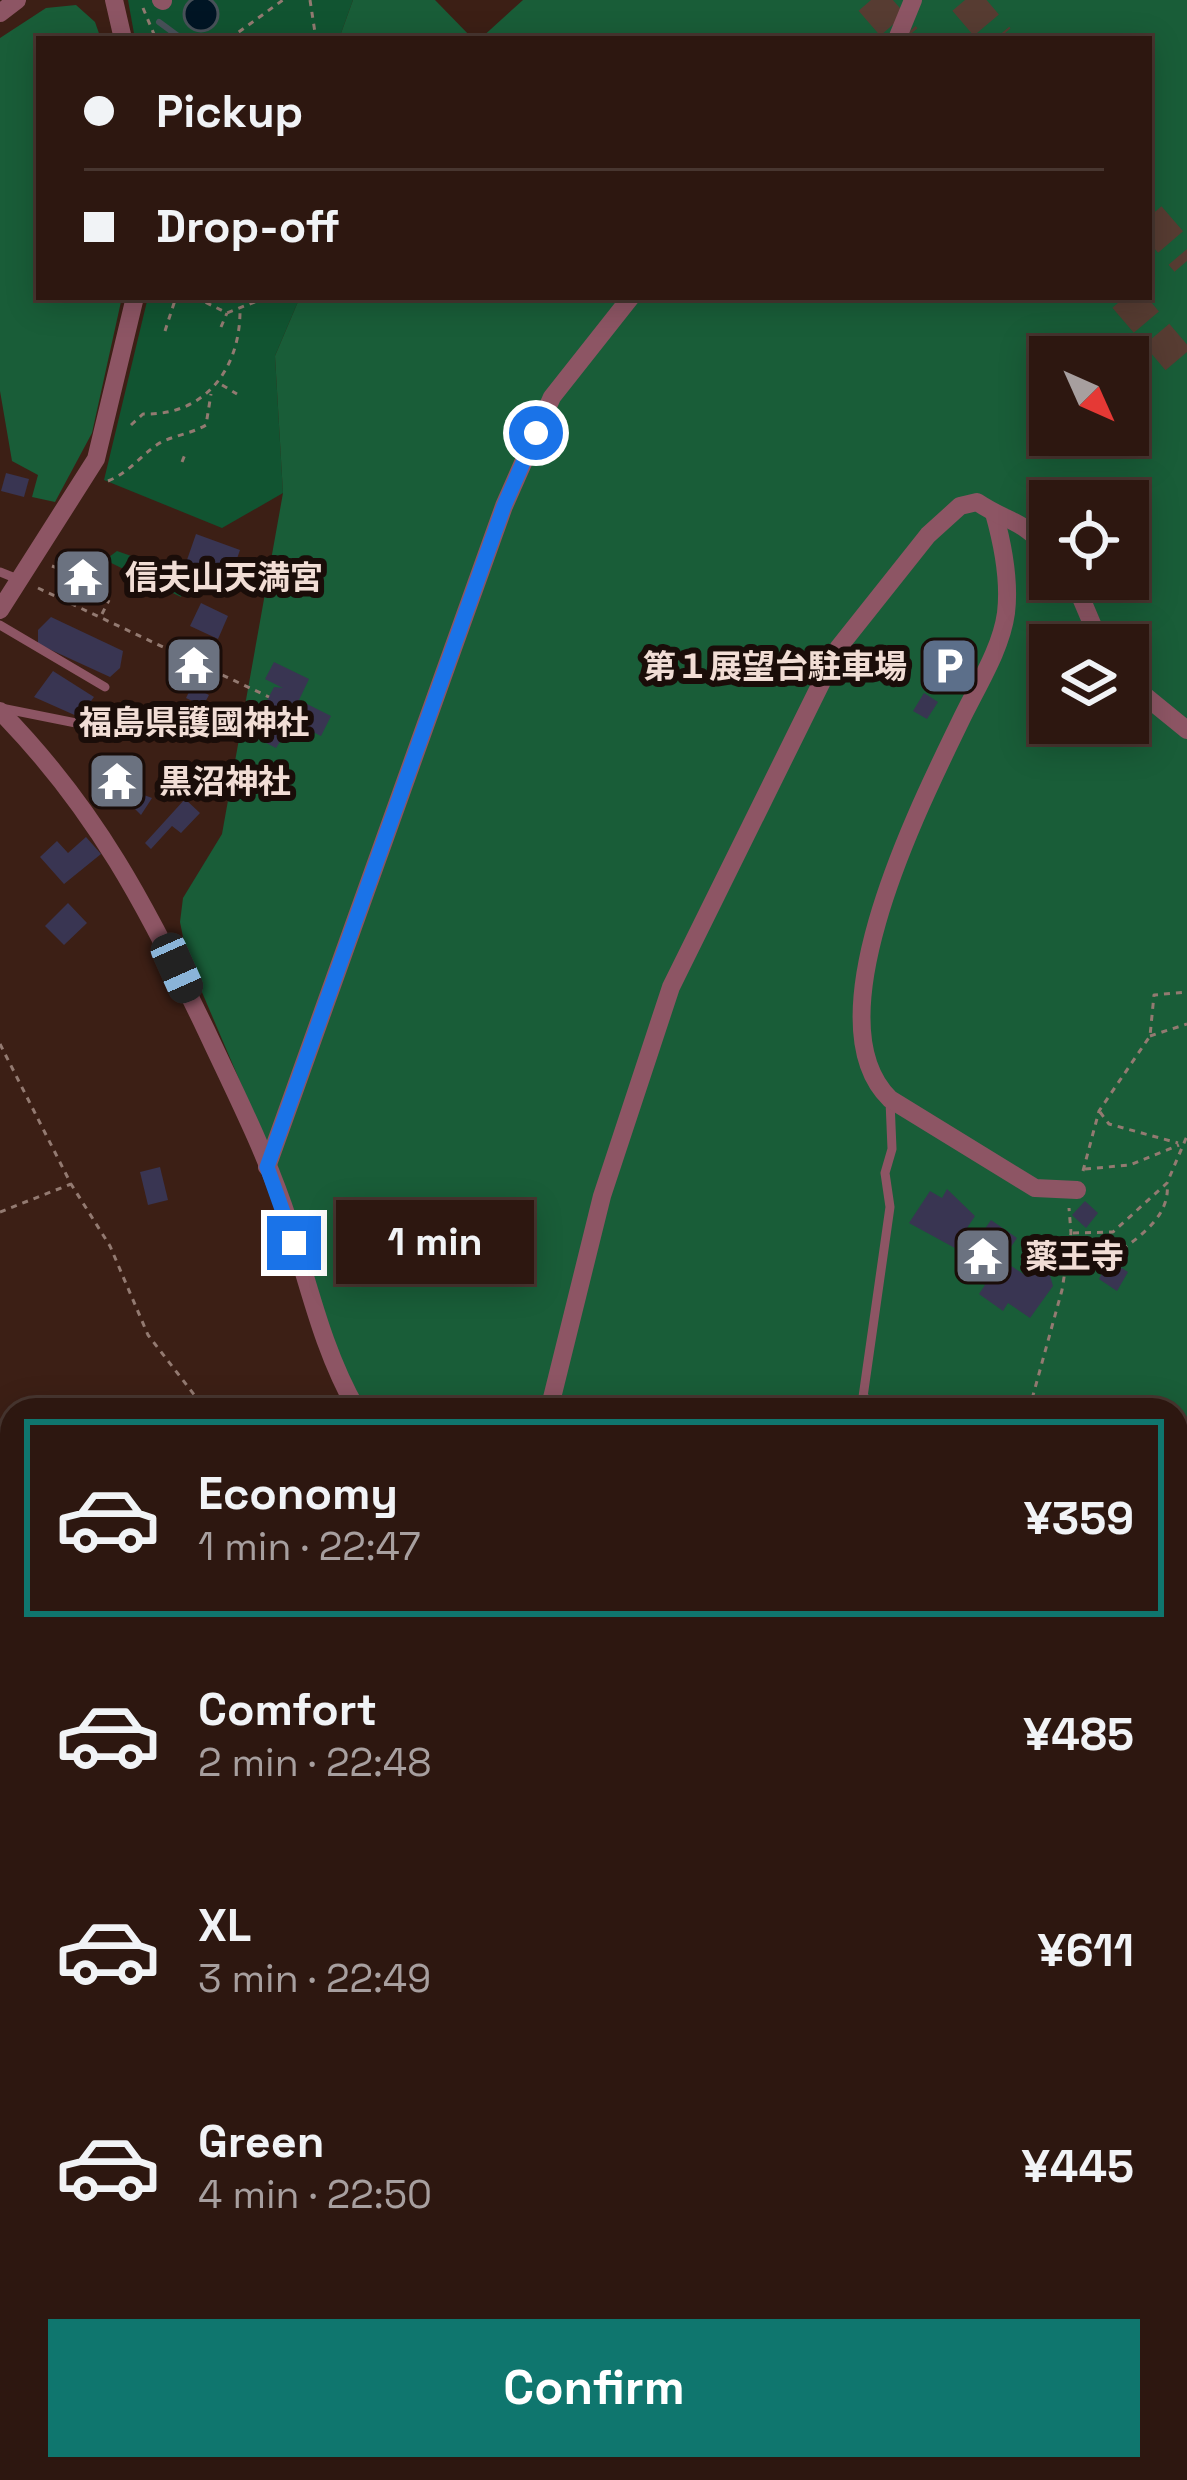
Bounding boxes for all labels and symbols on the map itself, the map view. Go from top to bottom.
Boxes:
north arrow [1029,336,1149,456]
route start [509,406,563,460]
temple icon: 信夫山天満宮 [52,546,114,608]
place label: 信夫山天満宮 [125,557,323,599]
temple icon: 福島県護國神社 [163,634,225,696]
parking icon: 第１展望台駐車場 [918,635,980,697]
place label: 第１展望台駐車場 [643,646,907,688]
place label: 福島県護國神社 [79,702,310,744]
temple icon: 黒沼神社 [86,750,148,812]
place label: 黒沼神社 [159,761,291,803]
car [146,928,208,1008]
callout: 1 min [336,1201,534,1285]
route end [267,1216,321,1270]
temple icon: 薬王寺 [952,1225,1014,1287]
place label: 薬王寺 [1025,1236,1124,1278]

